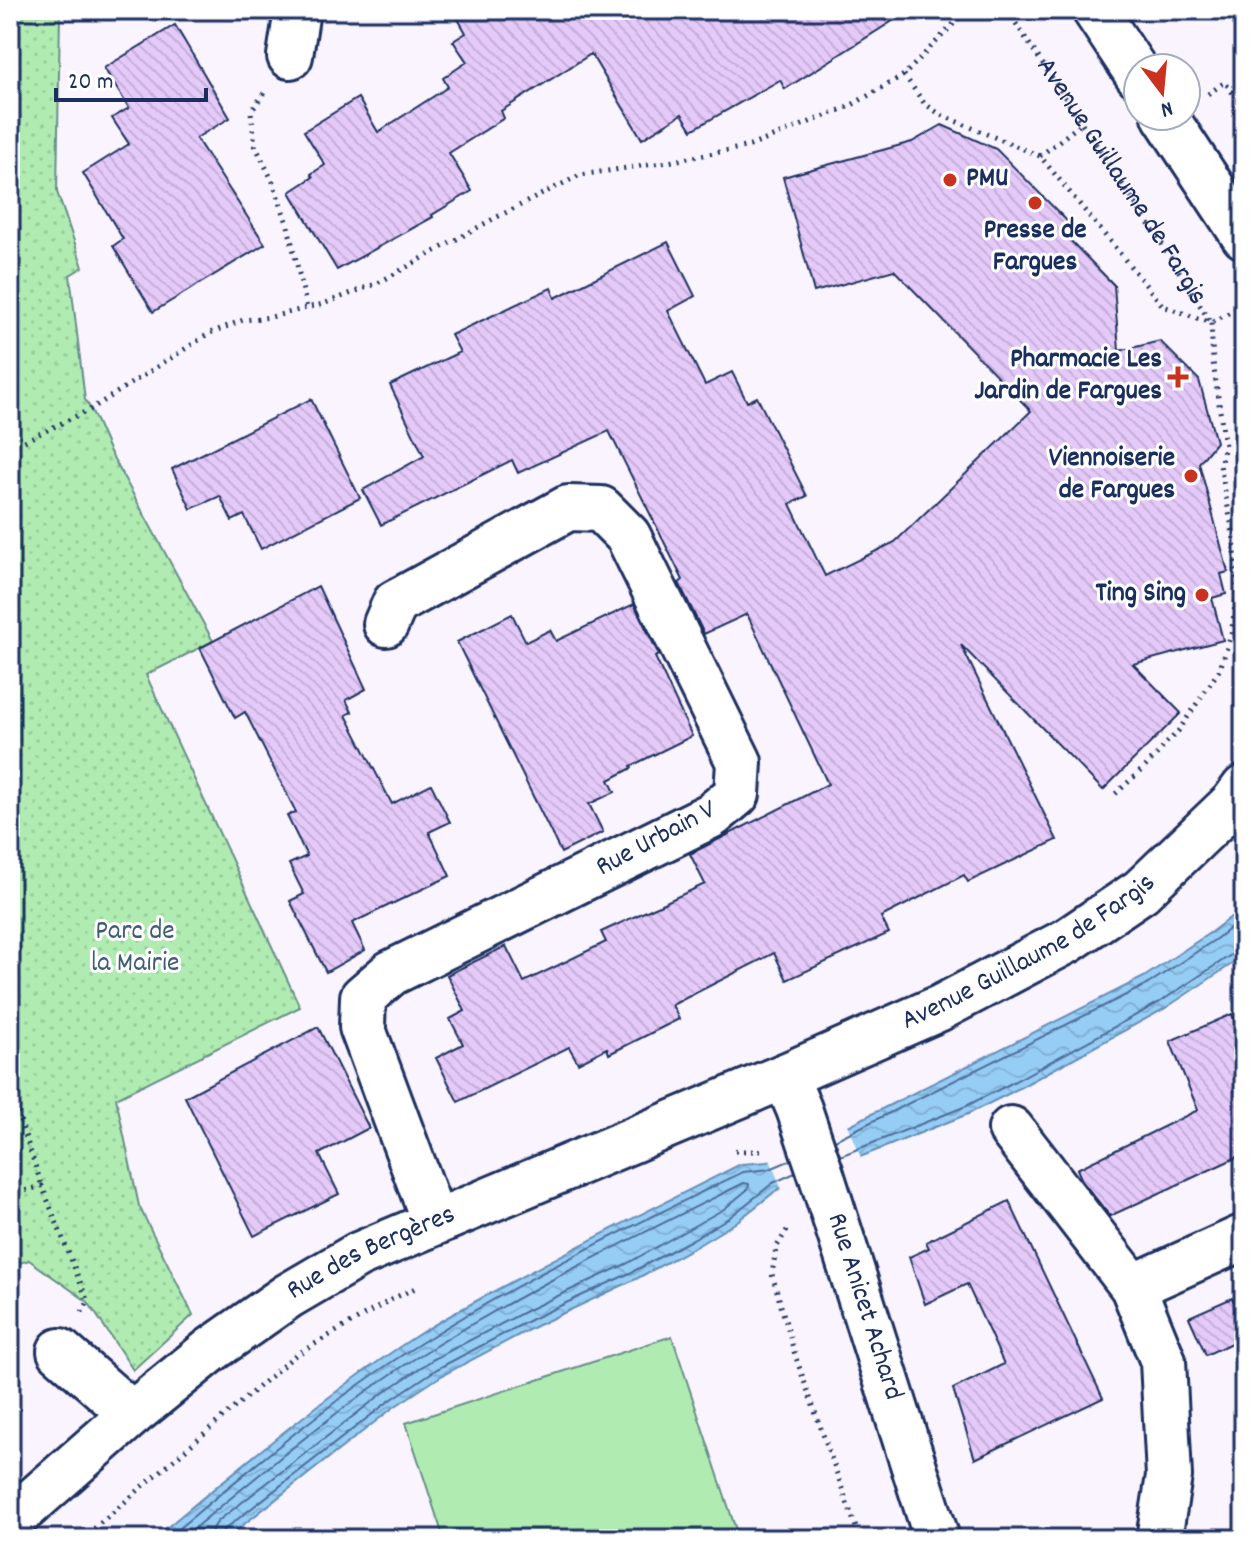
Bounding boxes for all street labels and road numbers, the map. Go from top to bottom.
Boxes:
street label: Avenue Guillaume de Fargis [1025,51,1216,313]
street label: Rue Urbain V [590,791,725,889]
street label: Avenue Guillaume de Fargis [896,866,1166,1042]
street label: Rue des Bergères [280,1196,462,1312]
street label: Rue Anicet Achard [815,1208,912,1406]

